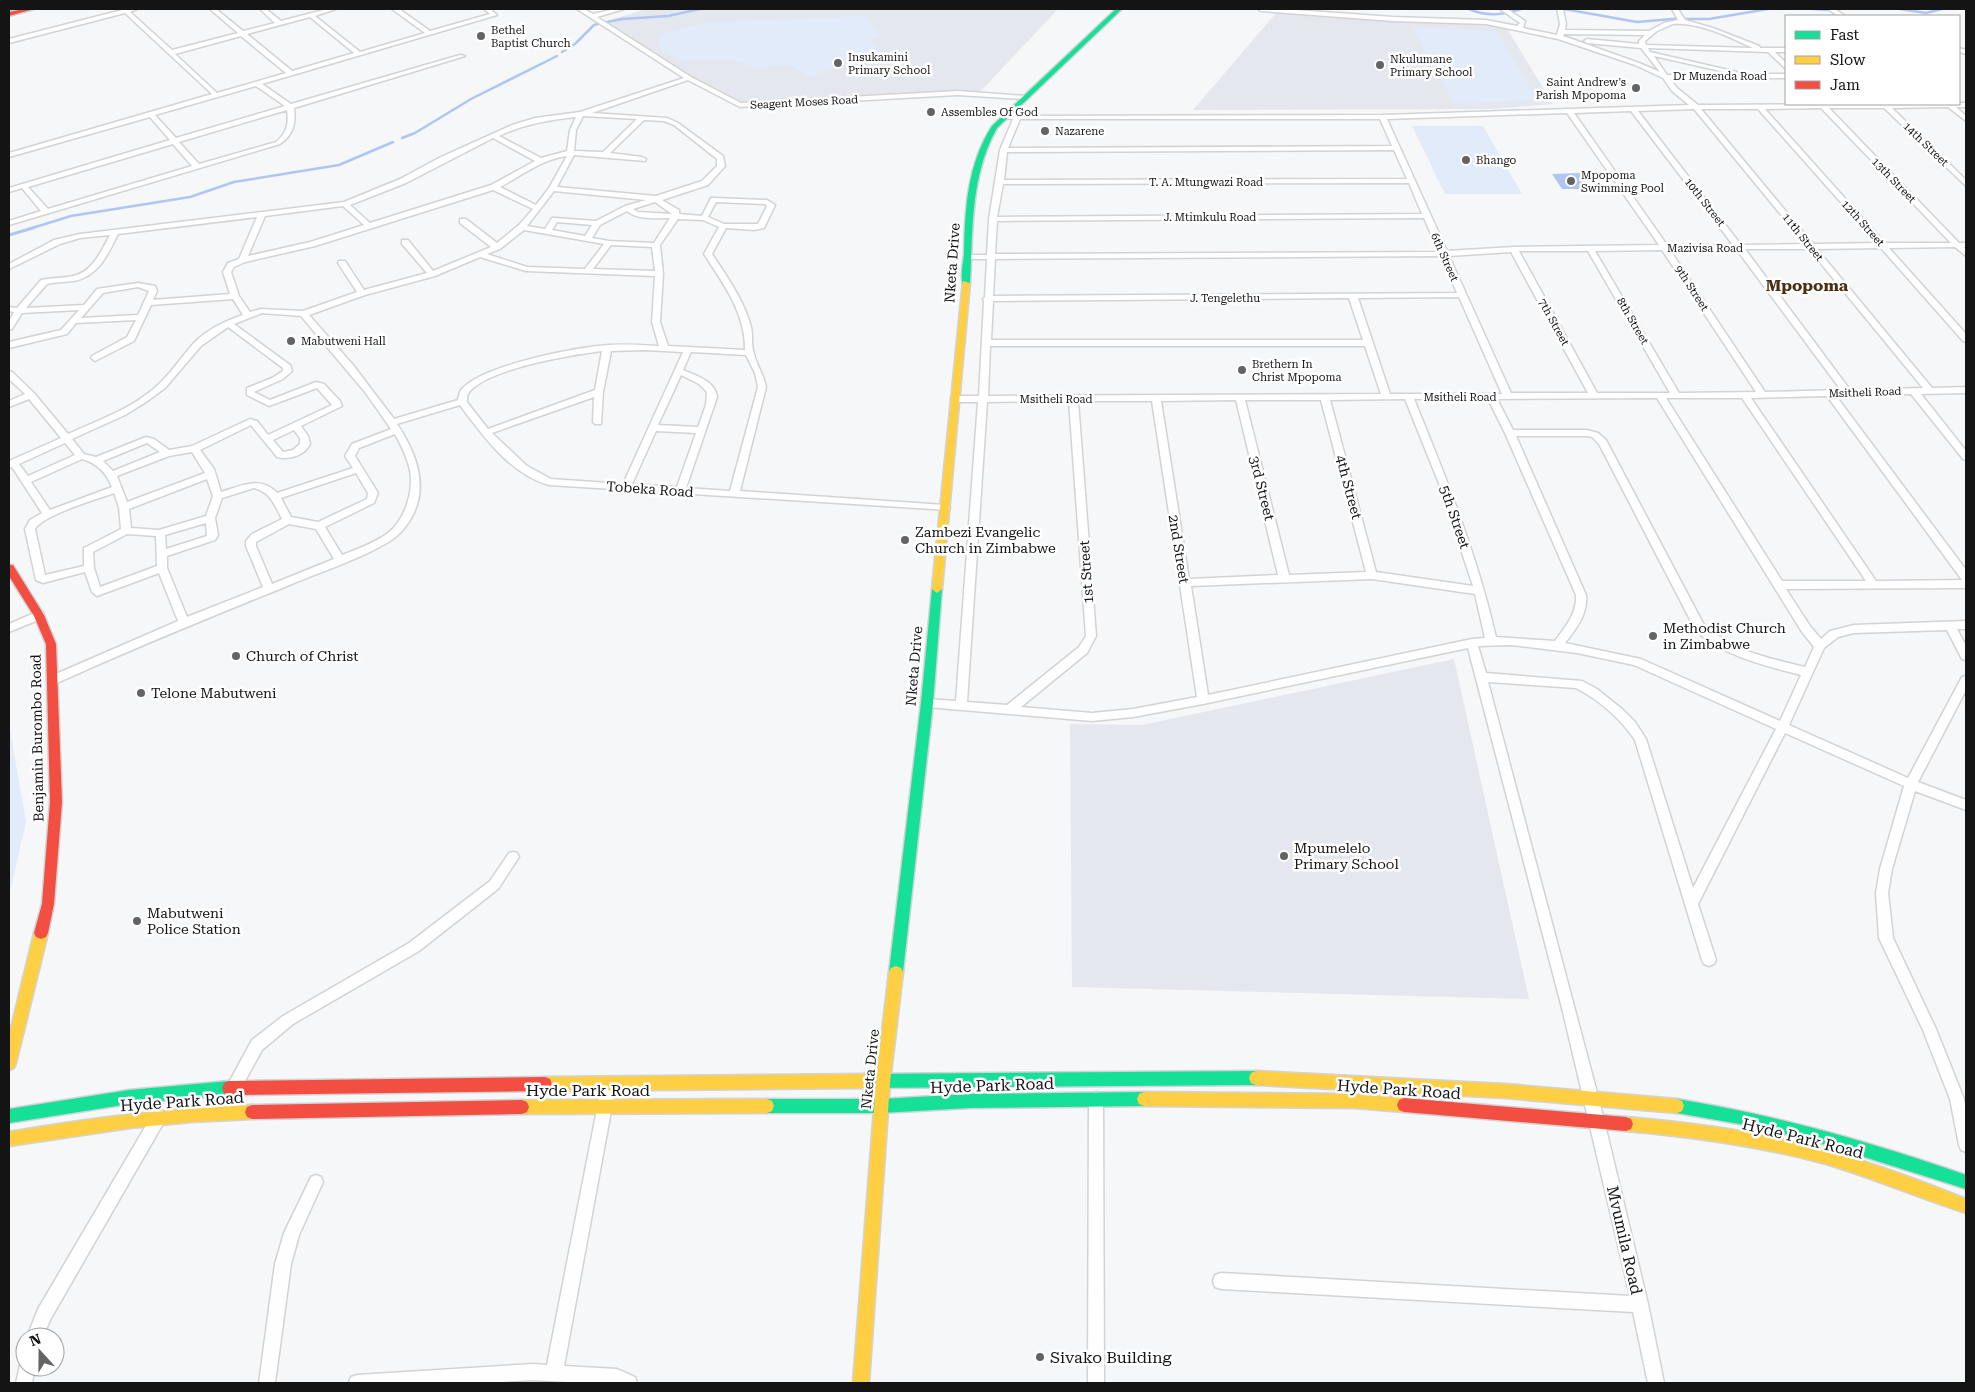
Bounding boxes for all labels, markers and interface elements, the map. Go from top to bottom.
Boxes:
legend [1785,15,1960,105]
place label: Bethel Baptist Church [491,24,571,50]
text: Fast [1830,26,1860,44]
marker: Bethel Baptist Church [475,30,487,42]
place label: Insukamini Primary School [848,51,931,77]
text: Slow [1830,51,1866,69]
place label: Nkulumane Primary School [1390,53,1473,79]
marker: Insukamini Primary School [832,57,844,69]
marker: Nkulumane Primary School [1374,59,1386,71]
street label: Dr Muzenda Road [1673,70,1767,83]
place label: Saint Andrew's Parish Mpopoma [1536,76,1626,102]
text: Jam [1830,76,1860,94]
marker: Saint Andrew's Parish Mpopoma [1630,82,1642,94]
street label: Seagent Moses Road [750,93,858,112]
marker: Assembles Of God [925,106,937,118]
place label: Assembles Of God [941,106,1038,119]
street label: 14th Street [1900,120,1951,169]
marker: Nazarene [1039,125,1051,137]
place label: Nazarene [1055,125,1104,138]
marker: Bhango [1460,154,1472,166]
place label: Bhango [1476,154,1516,167]
street label: 13th Street [1869,155,1918,206]
place label: Mpopoma Swimming Pool [1581,169,1664,195]
marker: Mpopoma Swimming Pool [1565,175,1577,187]
street label: T. A. Mtungwazi Road [1149,176,1263,189]
street label: 10th Street [1682,176,1728,229]
street label: 12th Street [1838,197,1887,249]
street label: J. Mtimkulu Road [1164,211,1256,224]
street label: 11th Street [1779,211,1826,264]
street label: Nketa Drive [941,222,963,304]
street label: 6th Street [1428,231,1461,283]
street label: Mazivisa Road [1667,242,1743,255]
street label: 9th Street [1672,263,1711,313]
district label: Mpopoma [1766,276,1849,295]
street label: J. Tengelethu [1190,292,1260,305]
street label: 7th Street [1535,296,1572,348]
street label: 8th Street [1614,296,1651,347]
marker: Mabutweni Hall [285,335,297,347]
place label: Mabutweni Hall [301,335,386,348]
place label: Brethern In Christ Mpopoma [1252,358,1342,384]
marker: Brethern In Christ Mpopoma [1236,364,1248,376]
street label: Msitheli Road [1828,385,1902,400]
street label: Msitheli Road [1423,391,1497,404]
street label: Msitheli Road [1019,393,1093,406]
street label: 4th Street [1333,453,1365,521]
street label: 3rd Street [1246,454,1278,522]
street label: Tobeka Road [606,478,694,500]
street label: 5th Street [1437,483,1473,551]
street label: 2nd Street [1166,513,1192,585]
place label: Zambezi Evangelic Church in Zimbabwe [915,524,1056,556]
marker: Zambezi Evangelic Church in Zimbabwe [899,534,911,546]
street label: 1st Street [1076,540,1096,604]
place label: Methodist Church in Zimbabwe [1663,620,1786,652]
street label: Nketa Drive [903,625,925,707]
marker: Methodist Church in Zimbabwe [1647,630,1659,642]
place label: Church of Christ [246,648,358,664]
marker: Church of Christ [230,650,242,662]
street label: Benjamin Burombo Road [28,654,46,822]
place label: Telone Mabutweni [151,685,277,701]
marker: Telone Mabutweni [135,687,147,699]
place label: Mpumelelo Primary School [1294,840,1399,872]
marker: Mpumelelo Primary School [1278,850,1290,862]
place label: Mabutweni Police Station [147,905,241,937]
marker: Mabutweni Police Station [131,915,143,927]
street label: Nketa Drive [858,1028,882,1110]
street label: Hyde Park Road [930,1074,1054,1097]
street label: Hyde Park Road [1336,1076,1462,1103]
street label: Hyde Park Road [526,1081,650,1100]
street label: Hyde Park Road [119,1088,245,1115]
street label: Hyde Park Road [1740,1114,1865,1163]
street label: Mvumila Road [1603,1184,1646,1296]
north arrow [15,1327,65,1377]
text: N [27,1330,43,1349]
place label: Sivako Building [1050,1348,1172,1367]
marker: Sivako Building [1034,1351,1046,1363]

